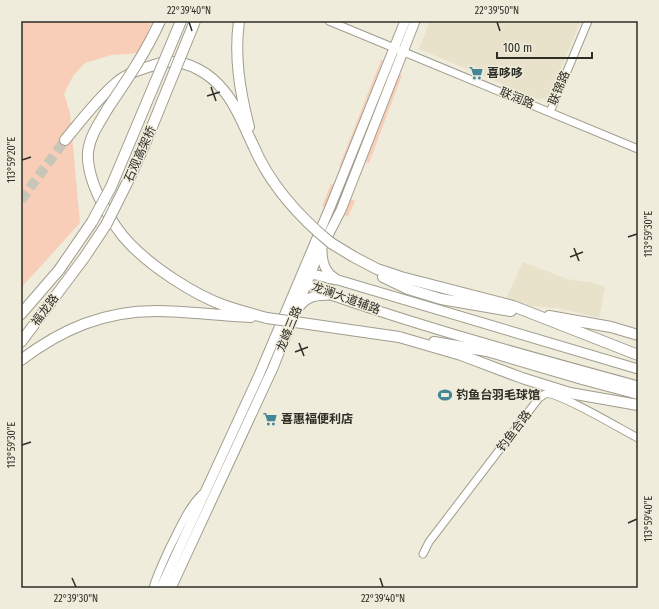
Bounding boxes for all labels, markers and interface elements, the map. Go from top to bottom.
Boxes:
text: 22°39'40"N [167,5,211,17]
text: 22°39'50"N [475,5,519,17]
scale bar [497,34,592,60]
text: 100 m [503,41,532,55]
supermarket icon: 喜哆哆 [468,65,484,81]
place label: 喜哆哆 [487,66,523,80]
street label: 联锦路 [546,69,572,107]
street label: 联润路 [498,85,536,111]
street label: 石观高架桥 [121,124,159,184]
text: 113°59'20"E [6,137,18,183]
text: 113°59'30"E [643,211,655,257]
street label: 龙澜大道辅路 [310,279,382,317]
street label: 福龙路 [29,291,61,329]
street label: 龙峰三路 [274,304,304,354]
sports icon: 钓鱼台羽毛球馆 [437,387,453,403]
place label: 钓鱼台羽毛球馆 [456,388,540,402]
street label: 钓鱼合路 [494,408,534,454]
supermarket icon: 喜惠褔便利店 [262,411,278,427]
place label: 喜惠褔便利店 [281,412,353,426]
text: 113°59'30"E [6,422,18,468]
text: 113°59'40"E [643,496,655,542]
text: 22°39'30"N [54,593,98,605]
text: 22°39'40"N [361,593,405,605]

